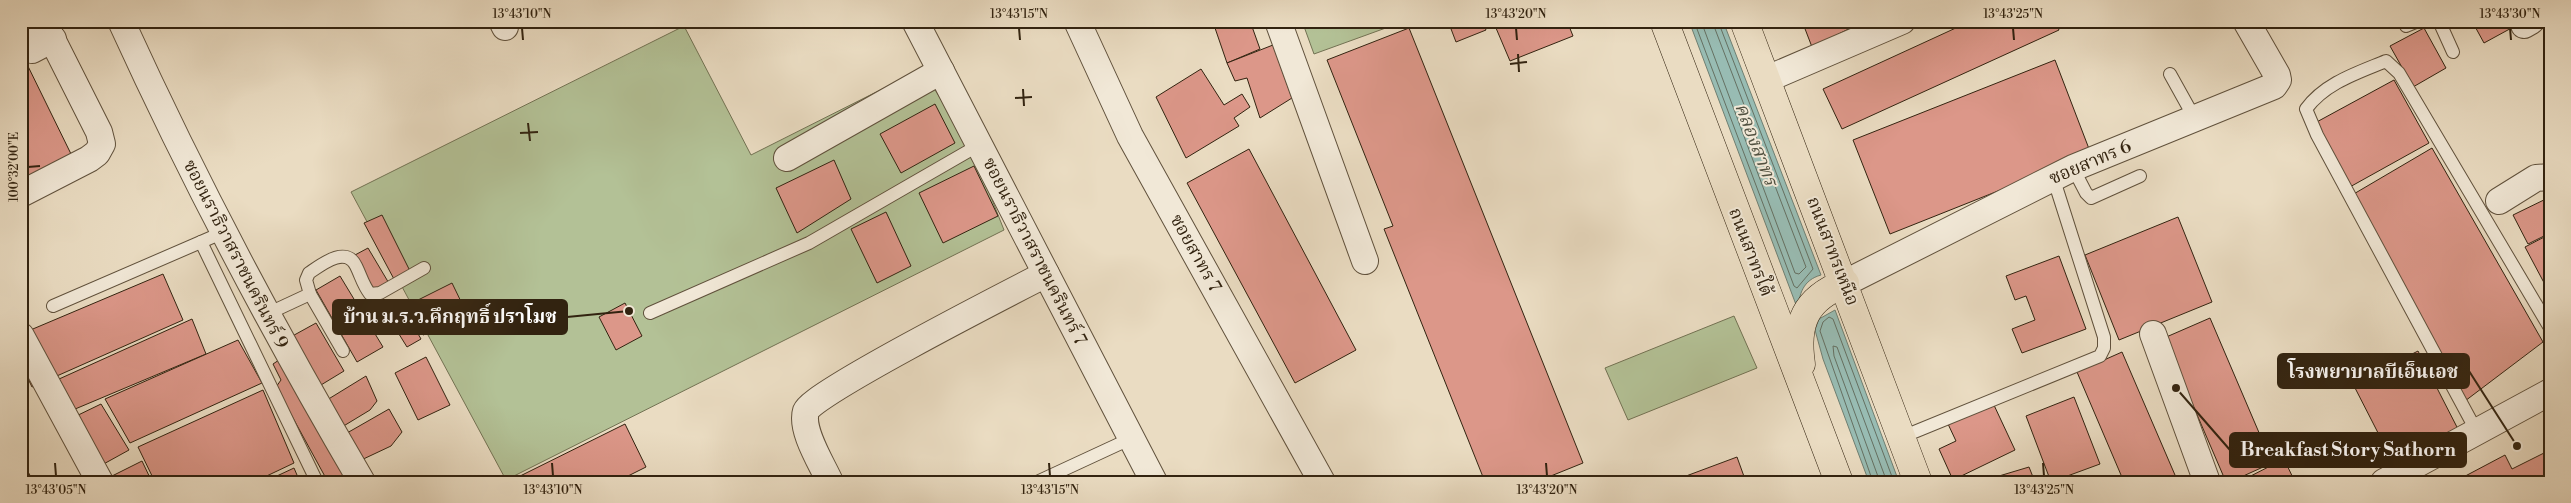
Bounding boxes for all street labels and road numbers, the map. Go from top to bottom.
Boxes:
street label: ซอยสาทร 6 [2046,135,2135,190]
street label: ซอยนราธิวาสราชนครินทร์ 7 [977,154,1092,349]
street label: ซอยนราธิวาสราชนครินทร์ 9 [178,156,293,353]
street label: ถนนสาทรเหนือ [1801,193,1864,309]
street label: ถนนสาทรใต้ [1723,204,1779,300]
street label: ซอยสาทร 7 [1165,210,1226,296]

